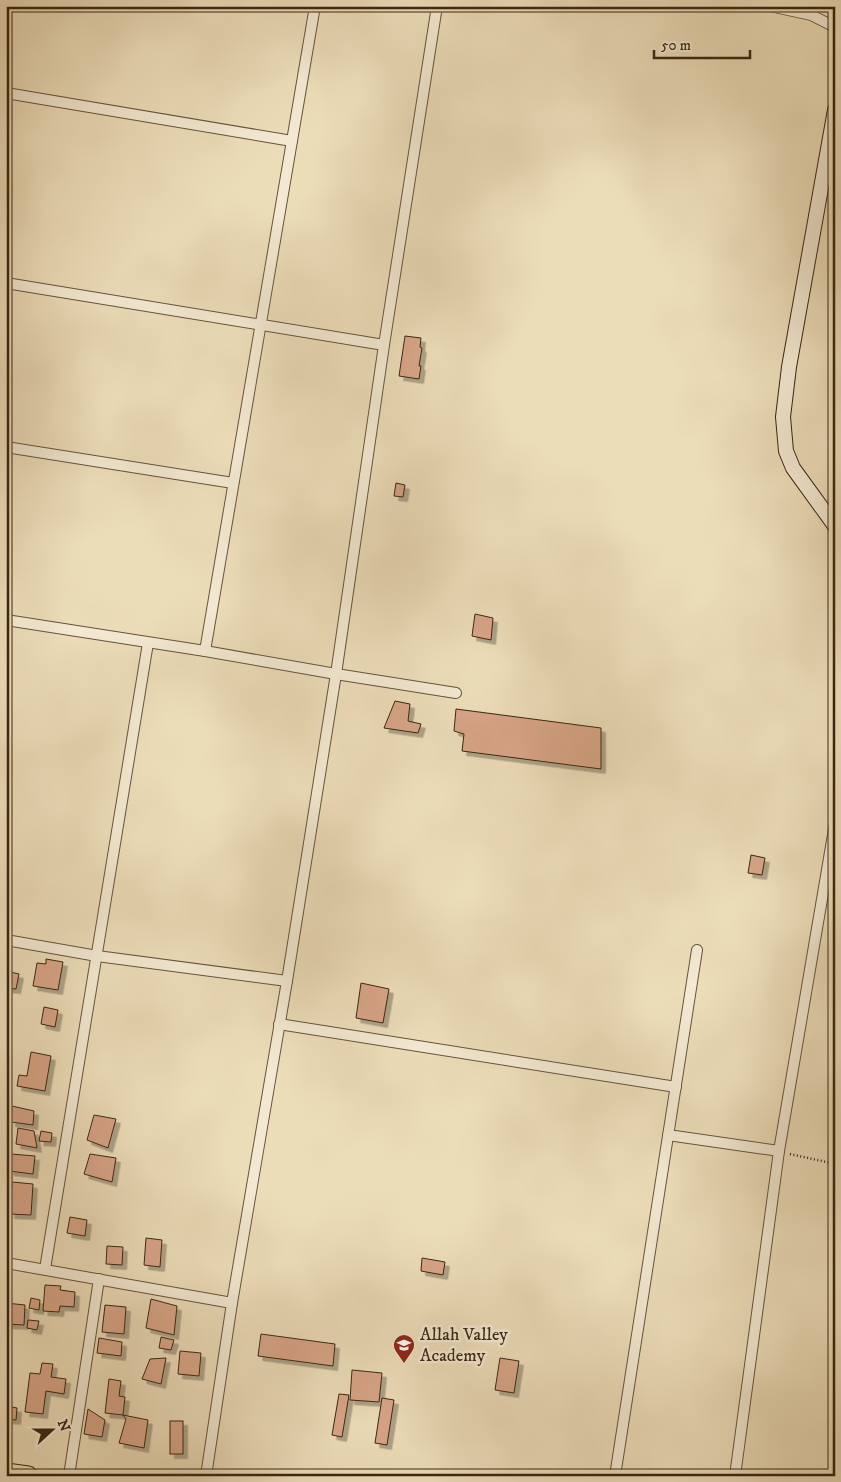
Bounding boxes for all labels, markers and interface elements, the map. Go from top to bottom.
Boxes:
scale bar [654,28,750,60]
text: 50 m [661,36,691,55]
place label: Allah Valley Academy [420,1324,508,1367]
school or university icon: Allah Valley Academy [392,1333,416,1364]
north arrow [28,1404,78,1454]
text: N [53,1417,74,1435]

